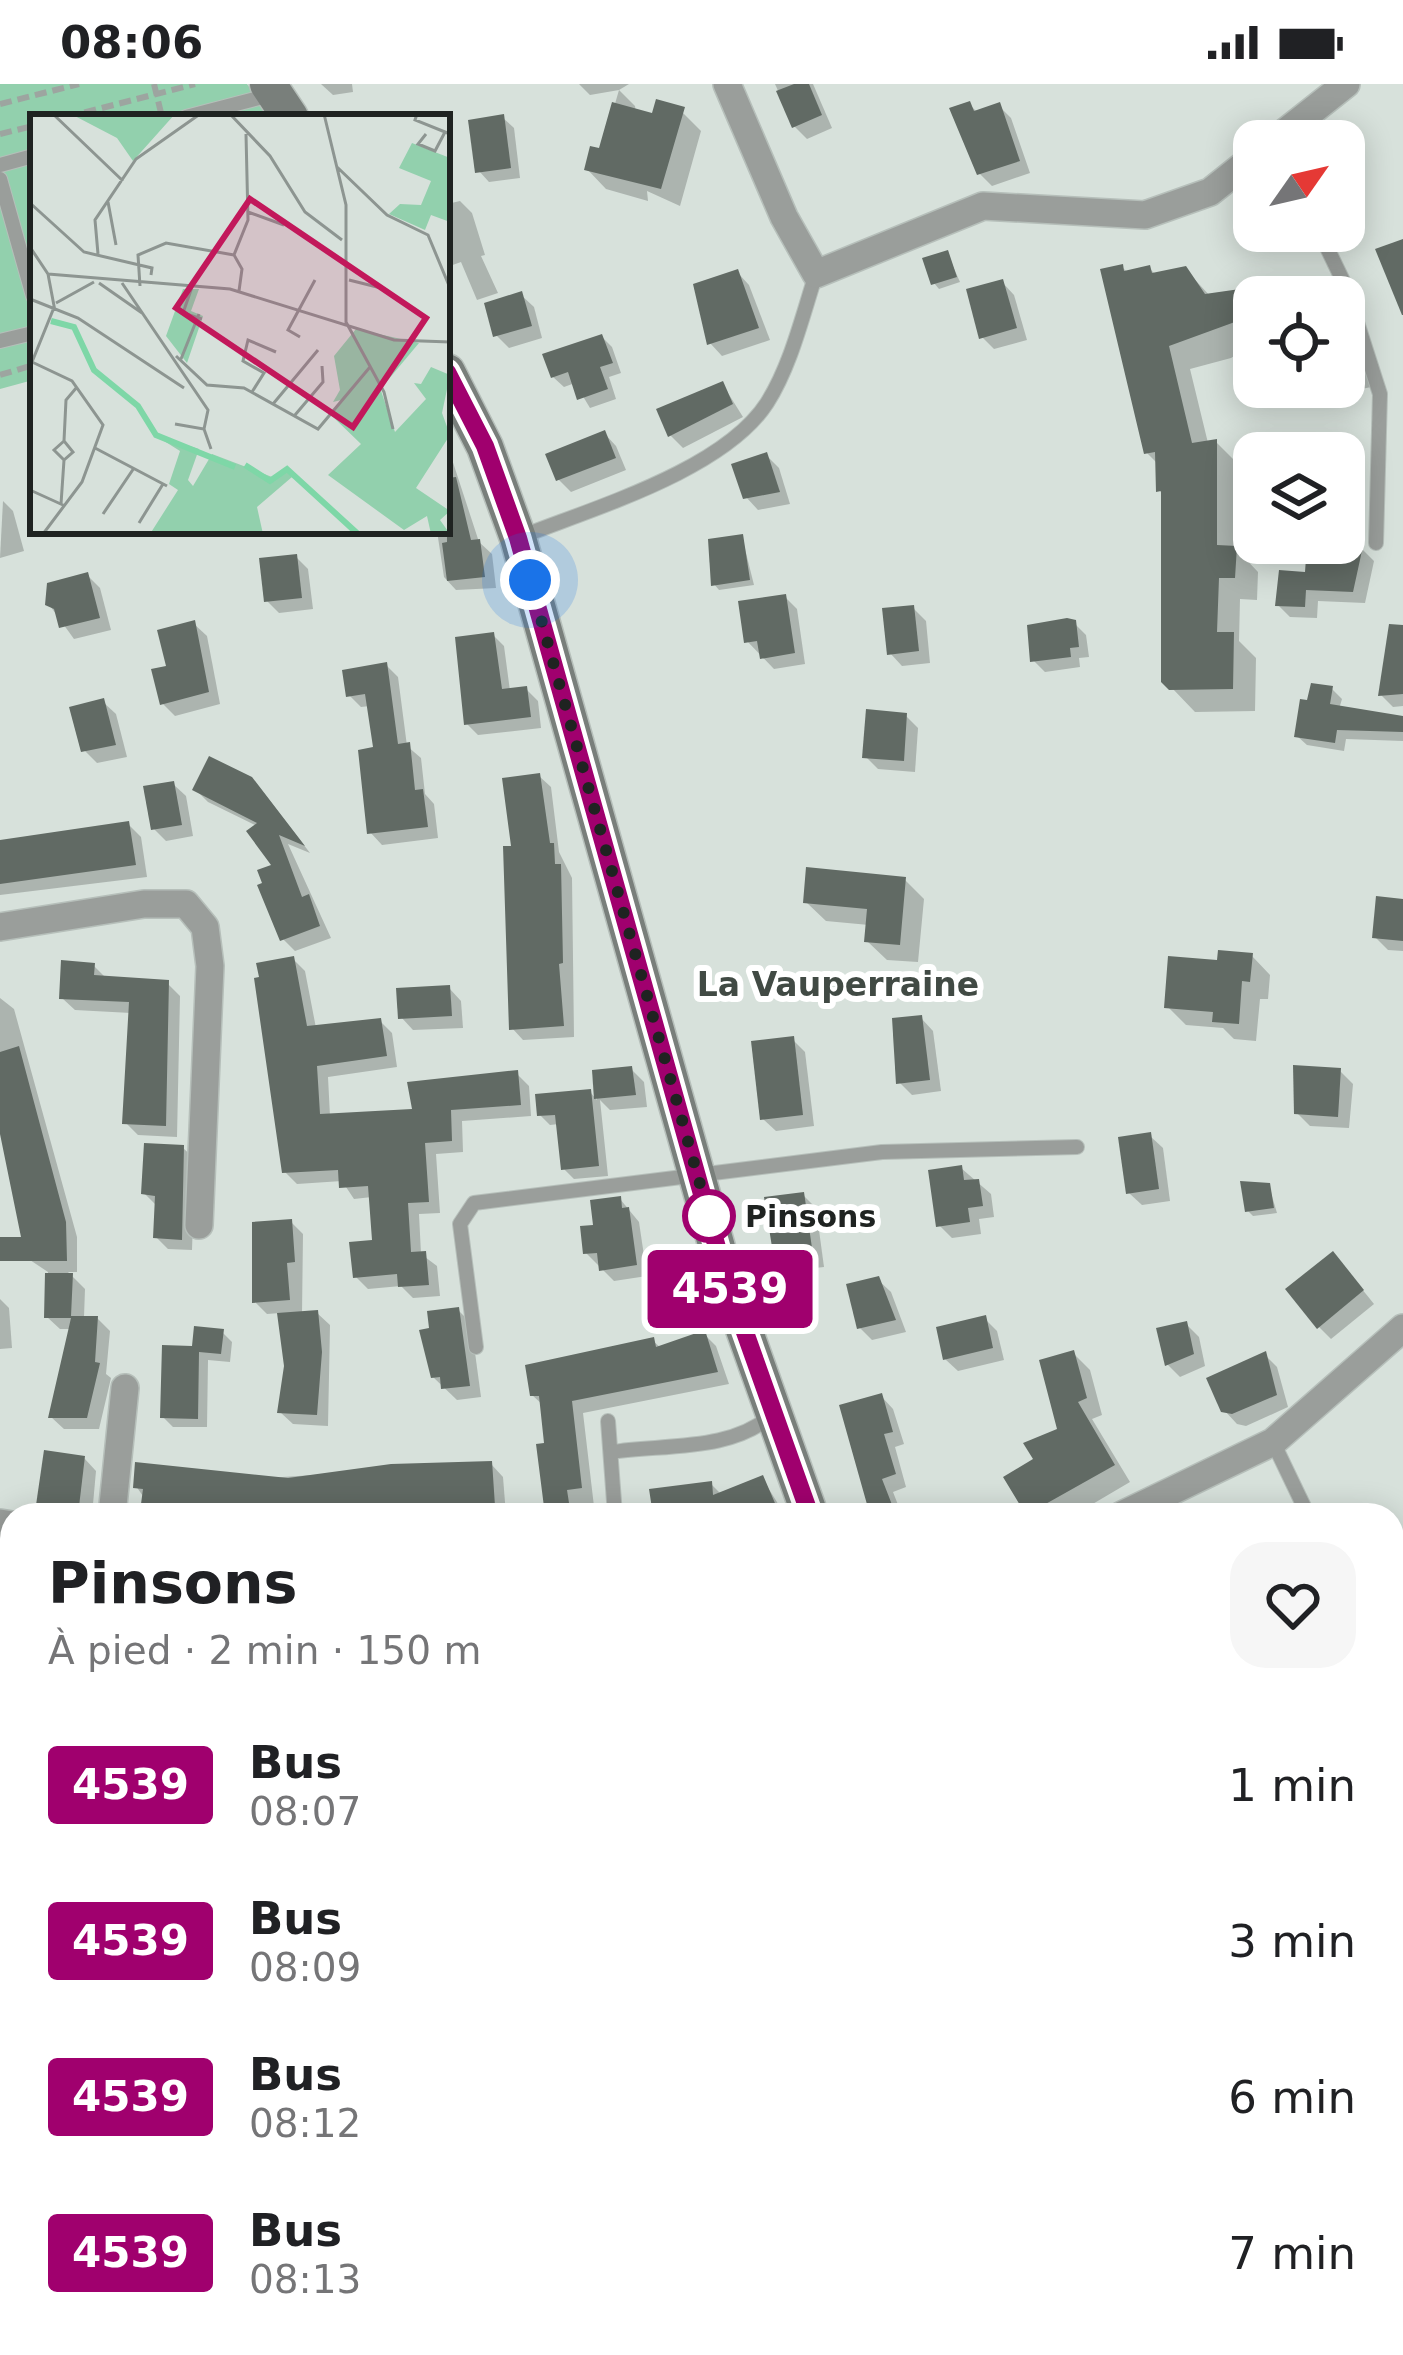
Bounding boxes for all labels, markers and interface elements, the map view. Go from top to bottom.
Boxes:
text: 08:06 [60,16,203,69]
inset map [30,114,450,534]
north arrow [1233,120,1365,252]
map controls [1233,120,1365,564]
button: locate [1233,276,1365,408]
button: layers [1233,432,1365,564]
your location [500,550,560,610]
district label: La Vauperraine [697,965,979,1004]
marker: Pinsons [684,1191,734,1241]
place label: Pinsons [745,1199,876,1234]
line badge: 4539 [646,1250,814,1328]
text: 4539 [672,1264,788,1313]
button: heart [1230,1542,1356,1668]
text: Pinsons [48,1550,298,1616]
text: À pied · 2 min · 150 m [48,1628,481,1673]
text: Bus [249,1736,342,1789]
text: 1 min [1228,1759,1356,1812]
text: 4539 [72,1760,189,1809]
text: 08:07 [249,1789,361,1834]
text: Bus [249,1892,342,1945]
text: 3 min [1228,1915,1356,1968]
text: 4539 [72,1916,189,1965]
text: 08:09 [249,1945,361,1990]
text: Bus [249,2048,342,2101]
text: 6 min [1228,2071,1356,2124]
text: 4539 [72,2072,189,2121]
text: 08:12 [249,2101,361,2146]
text: Bus [249,2204,342,2257]
text: 7 min [1228,2227,1356,2280]
text: 4539 [72,2228,189,2277]
text: 08:13 [249,2257,361,2302]

